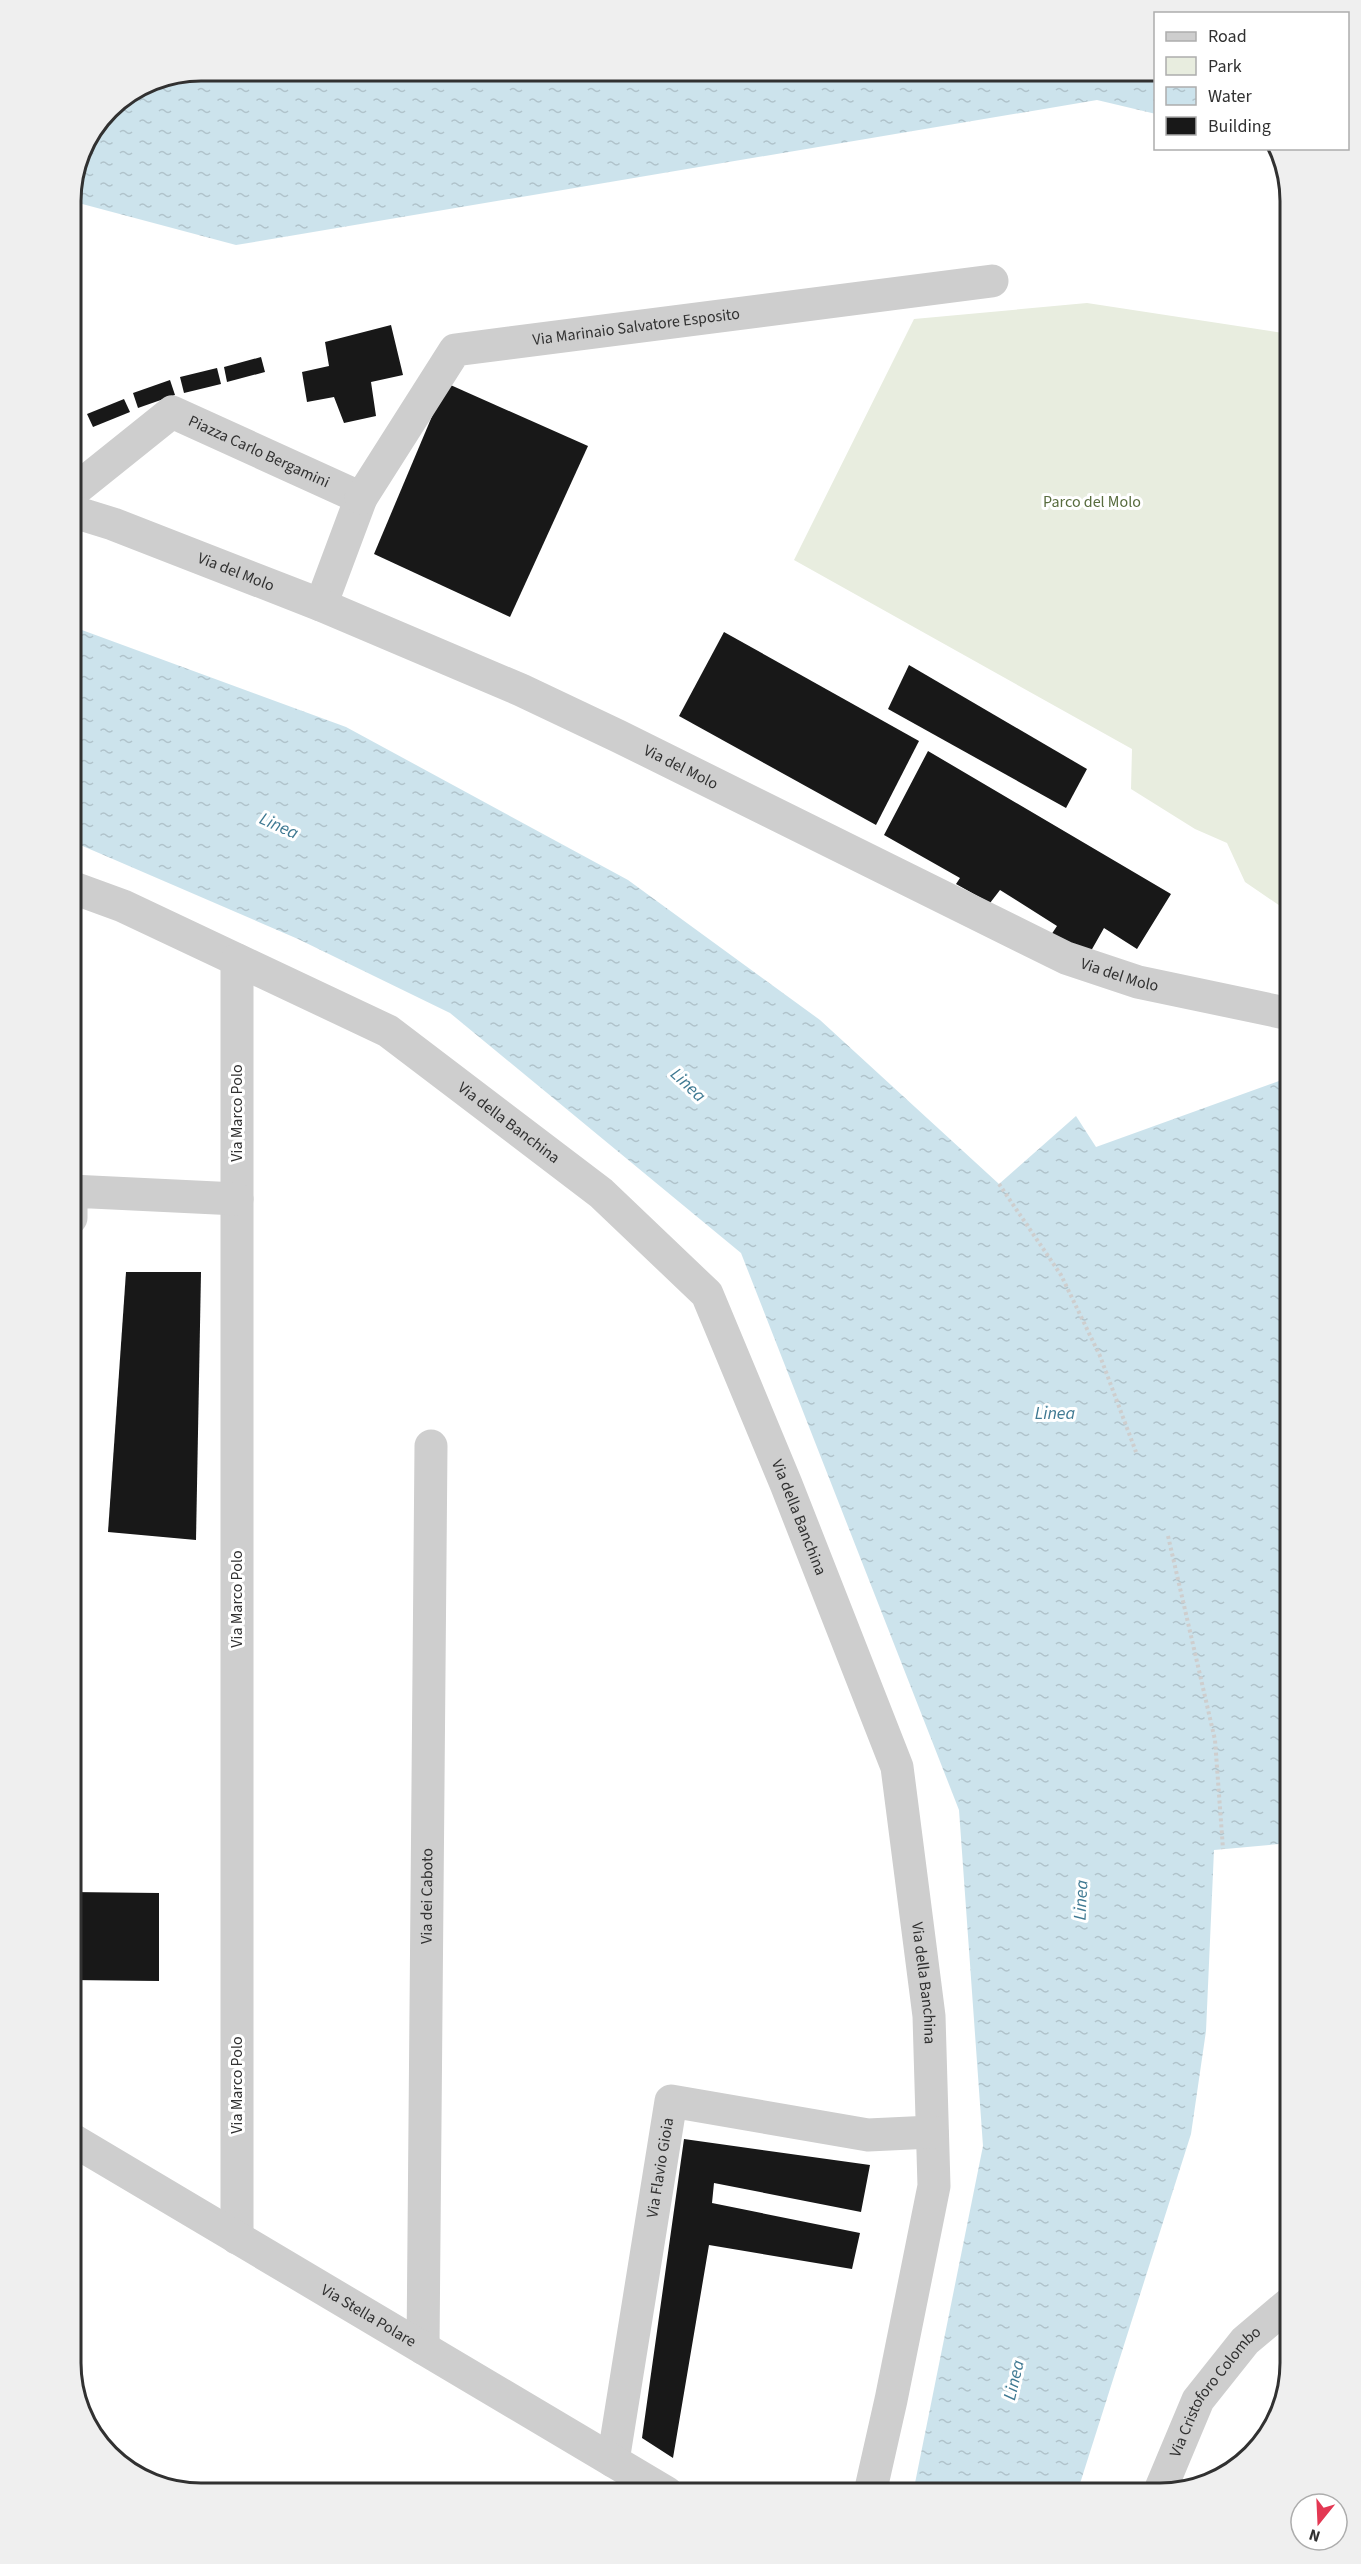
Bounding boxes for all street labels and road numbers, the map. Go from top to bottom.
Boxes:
street label: Via Marinaio Salvatore Esposito [531,303,741,351]
street label: Piazza Carlo Bergamini [185,410,333,493]
street label: Via del Molo [194,547,278,597]
street label: Via del Molo [640,739,722,795]
street label: Via del Molo [1078,953,1160,997]
street label: Via Marco Polo [226,1064,248,1162]
street label: Via della Banchina [453,1077,564,1169]
street label: Via della Banchina [766,1456,832,1579]
street label: Via Marco Polo [226,1550,248,1648]
street label: Via dei Caboto [416,1848,438,1944]
street label: Via della Banchina [906,1921,941,2045]
street label: Via Marco Polo [226,2036,248,2134]
street label: Via Flavio Gioia [641,2116,679,2220]
street label: Via Stella Polare [317,2279,420,2353]
street label: Via Cristoforo Colombo [1164,2321,1266,2460]

